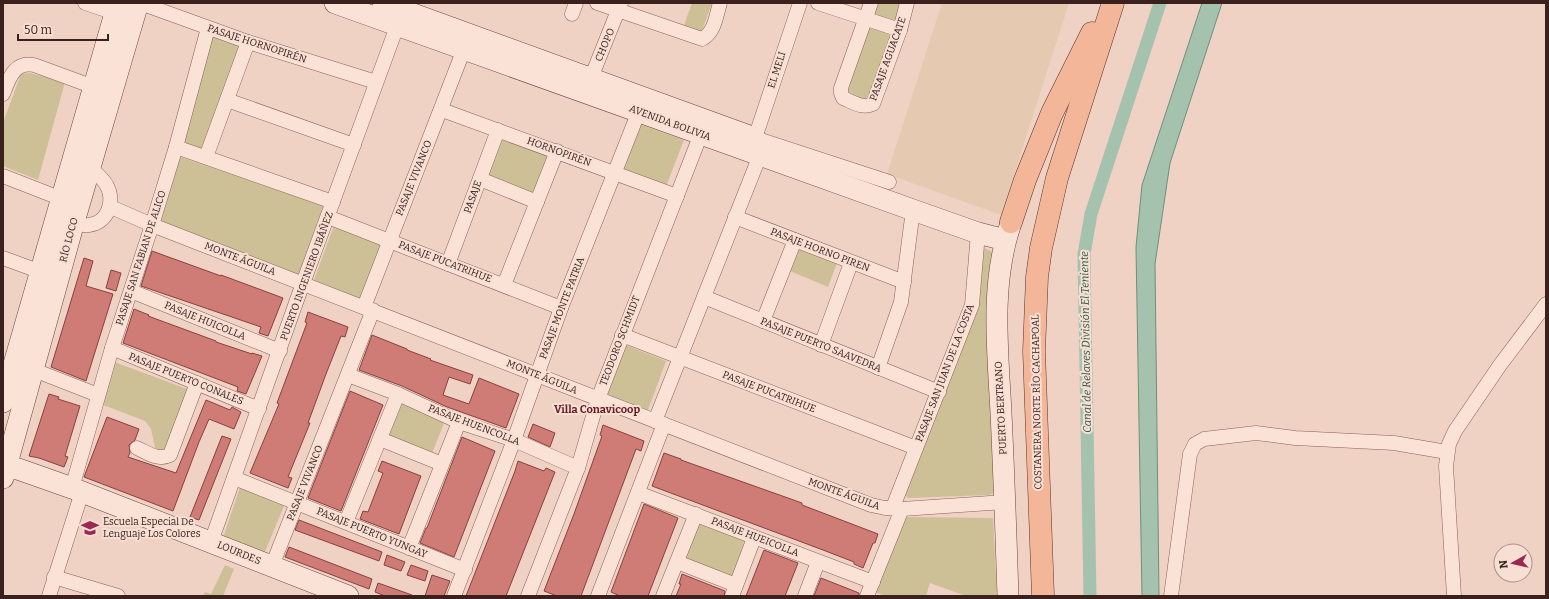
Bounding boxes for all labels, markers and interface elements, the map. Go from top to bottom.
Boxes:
street label: PASAJE AGUACATE [867,15,909,103]
scale bar [18,16,108,42]
street label: PASAJE HORNOPIRÉN [206,20,309,66]
text: 50 m [24,23,53,37]
street label: CHOPO [593,26,617,64]
street label: EL MELI [765,50,789,90]
street label: AVENIDA BOLIVIA [628,103,713,144]
street label: HORNOPIRÉN [525,133,593,169]
street label: PASAJE VIVANCO [393,138,435,218]
street label: PASAJE [462,179,484,215]
street label: PASAJE SAN FABIAN DE ALICO [113,189,169,327]
street label: PUERTO INGENIERO IBÁÑEZ [276,209,336,342]
street label: RÍO LOCO [55,216,81,264]
street label: PASAJE HORNO PIREN [769,225,871,275]
street label: MONTE ÁGUILA [203,238,279,278]
street label: PASAJE PUCATRIHUE [397,239,493,285]
water label: Canal de Relaves División El Teniente [1078,251,1094,433]
street label: PASAJE MONTE PATRIA [537,254,587,361]
street label: TEODORO SCHMIDT [597,294,643,388]
street label: PASAJE HUICOLLA [163,299,248,343]
street label: PASAJE SAN JUAN DE LA COSTA [913,302,977,444]
street label: COSTANERA NORTE RÍO CACHAPOAL [1027,314,1045,490]
street label: PASAJE PUERTO SAAVEDRA [759,315,884,375]
street label: PASAJE PUERTO CONALES [127,350,245,408]
street label: MONTE ÁGUILA [505,355,581,397]
street label: PUERTO BERTRANO [993,361,1009,455]
street label: PASAJE PUCATRIHUE [721,369,817,415]
street label: PASAJE HUENCOLLA [426,402,522,448]
district label: Villa Conavicoop [554,403,640,416]
street label: PASAJE VIVANCO [284,443,326,523]
street label: MONTE ÁGUILA [806,474,883,513]
street label: PASAJE PUERTO YUNGAY [315,505,430,561]
street label: PASAJE HUEICOLLA [710,515,801,560]
place label: Escuela Especial De Lenguaje Los Colores [103,516,201,540]
school or university icon: Escuela Especial De Lenguaje Los Colores [80,518,100,538]
street label: LOURDES [215,539,263,567]
north arrow [1493,543,1533,583]
text: N [1496,559,1511,569]

